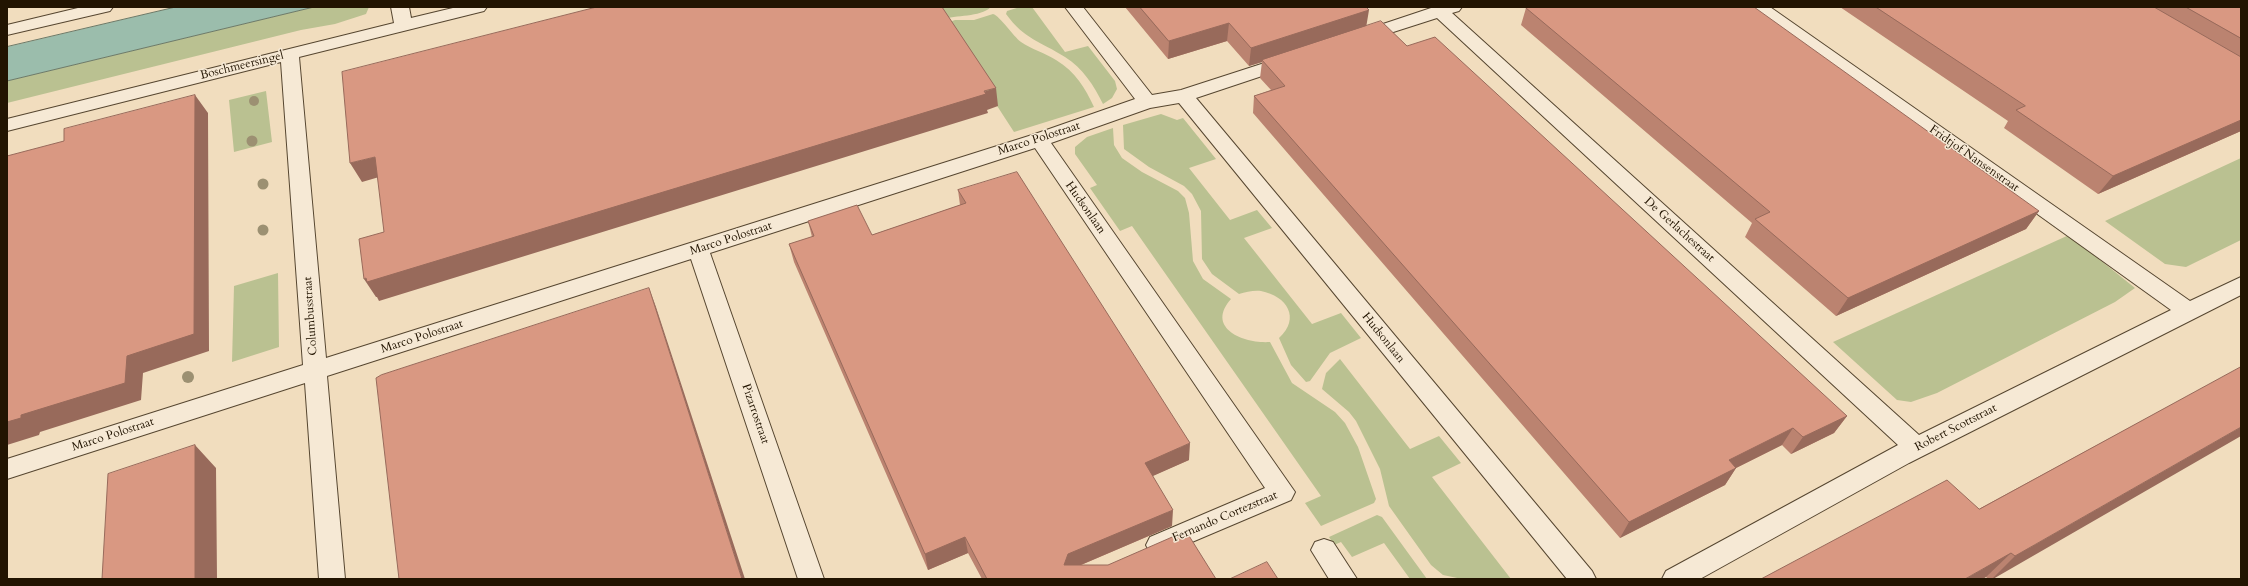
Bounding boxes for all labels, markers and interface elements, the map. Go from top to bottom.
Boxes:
street label: Boschmeersingel [199,49,285,83]
street label: Marco Polostraat [996,119,1082,159]
street label: Fridtjof Nansenstraat [1926,123,2022,195]
street label: Hudsonlaan [1062,179,1108,237]
street label: De Gerlachestraat [1641,195,1717,265]
street label: Marco Polostraat [688,219,774,259]
street label: Columbusstraat [301,276,321,356]
street label: Hudsonlaan [1358,310,1408,366]
street label: Marco Polostraat [379,317,465,357]
street label: Pizarrostraat [738,382,772,446]
street label: Robert Scottstraat [1913,401,1999,455]
street label: Marco Polostraat [70,415,156,455]
street label: Fernando Cortezstraat [1170,488,1280,546]

